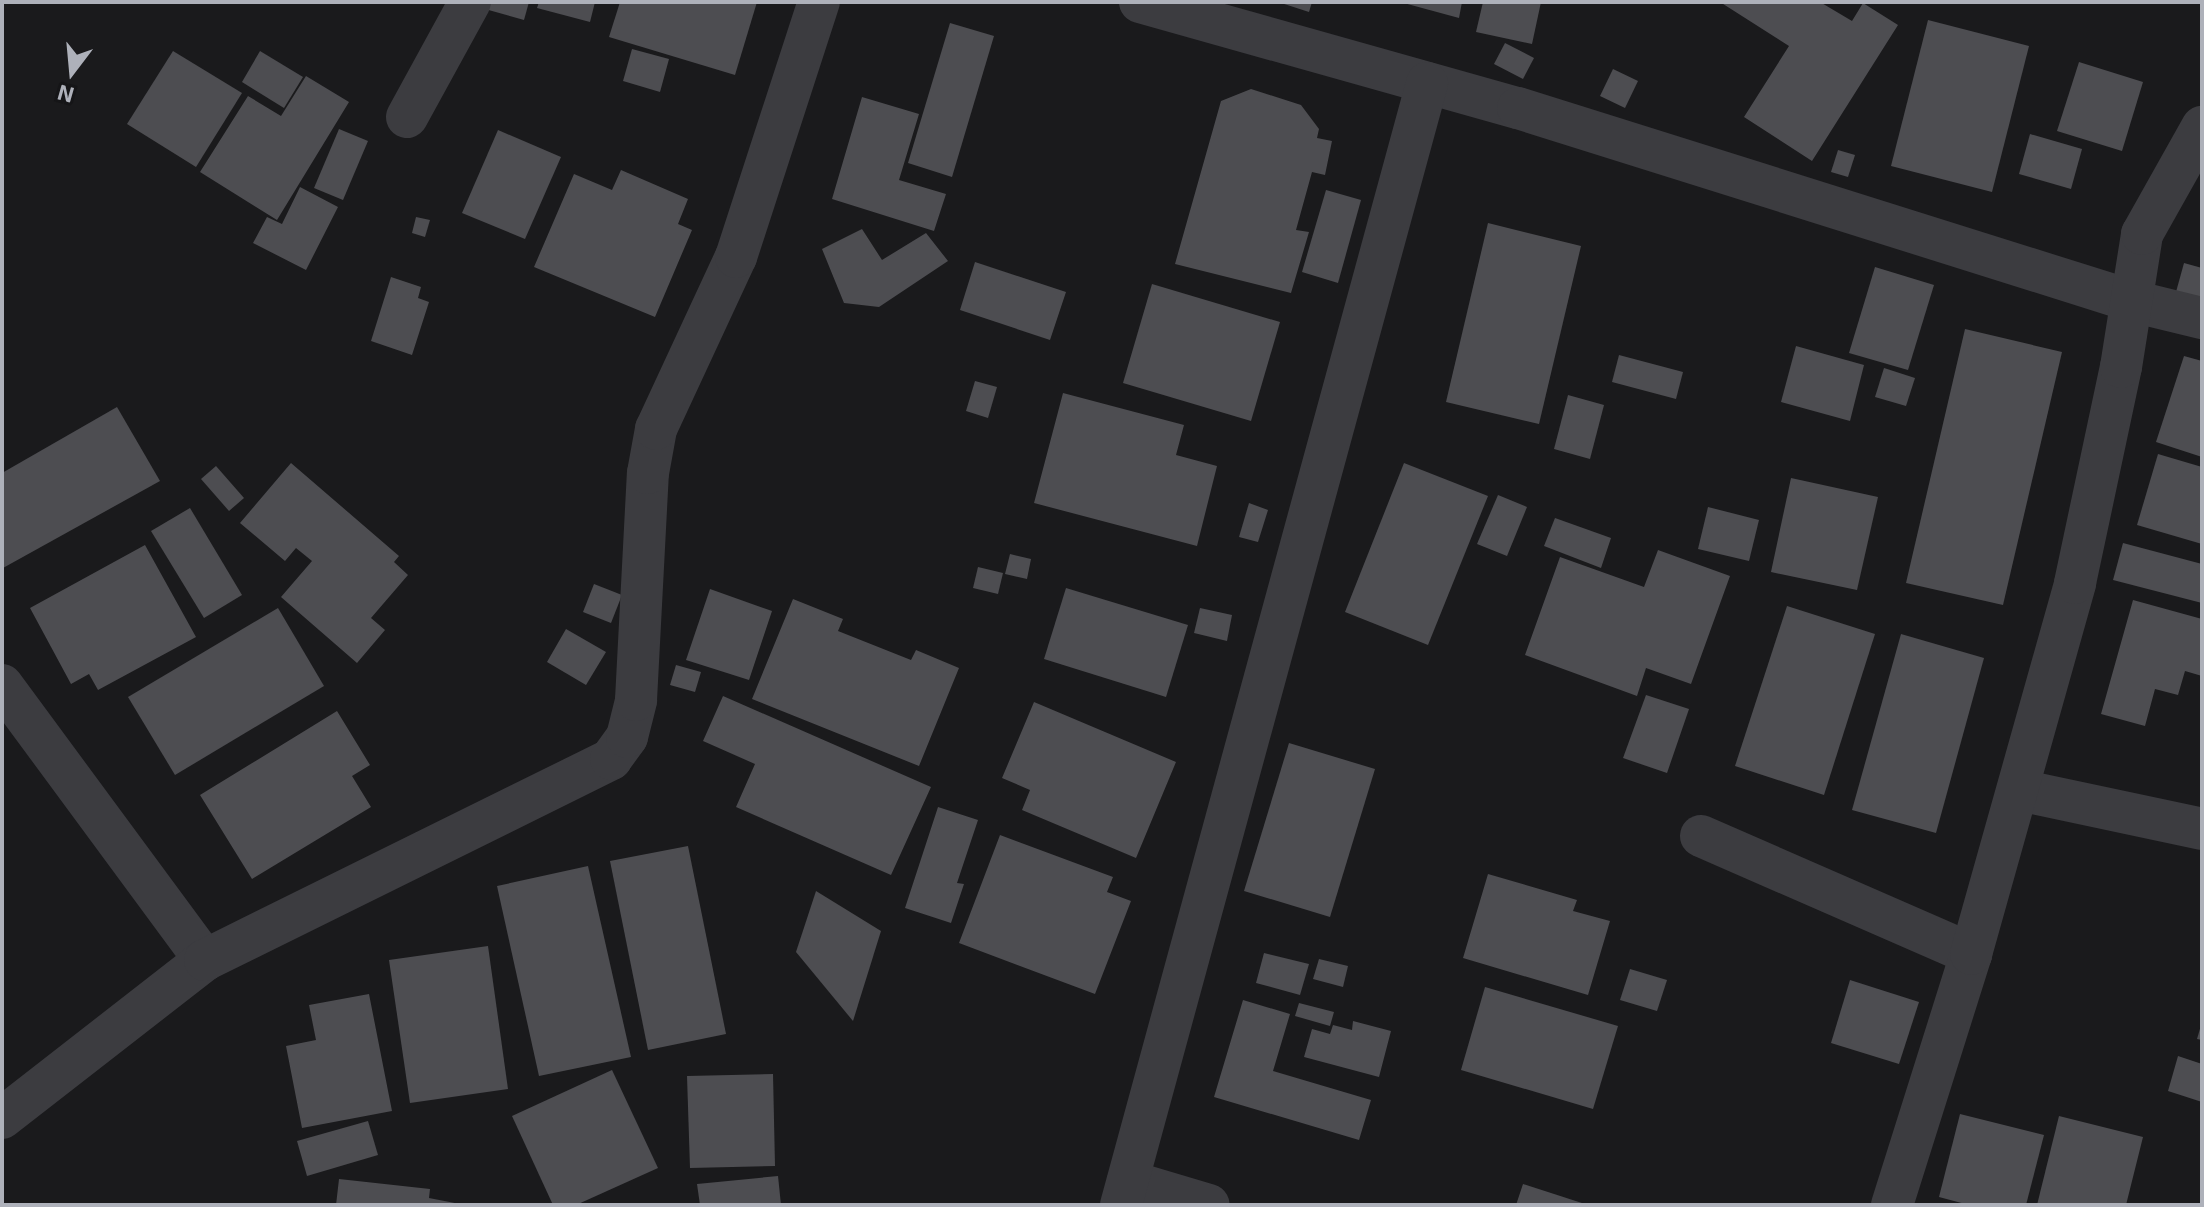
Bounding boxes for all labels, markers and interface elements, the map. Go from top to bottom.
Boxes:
north arrow [32,32,112,112]
text: N [54,80,77,110]

